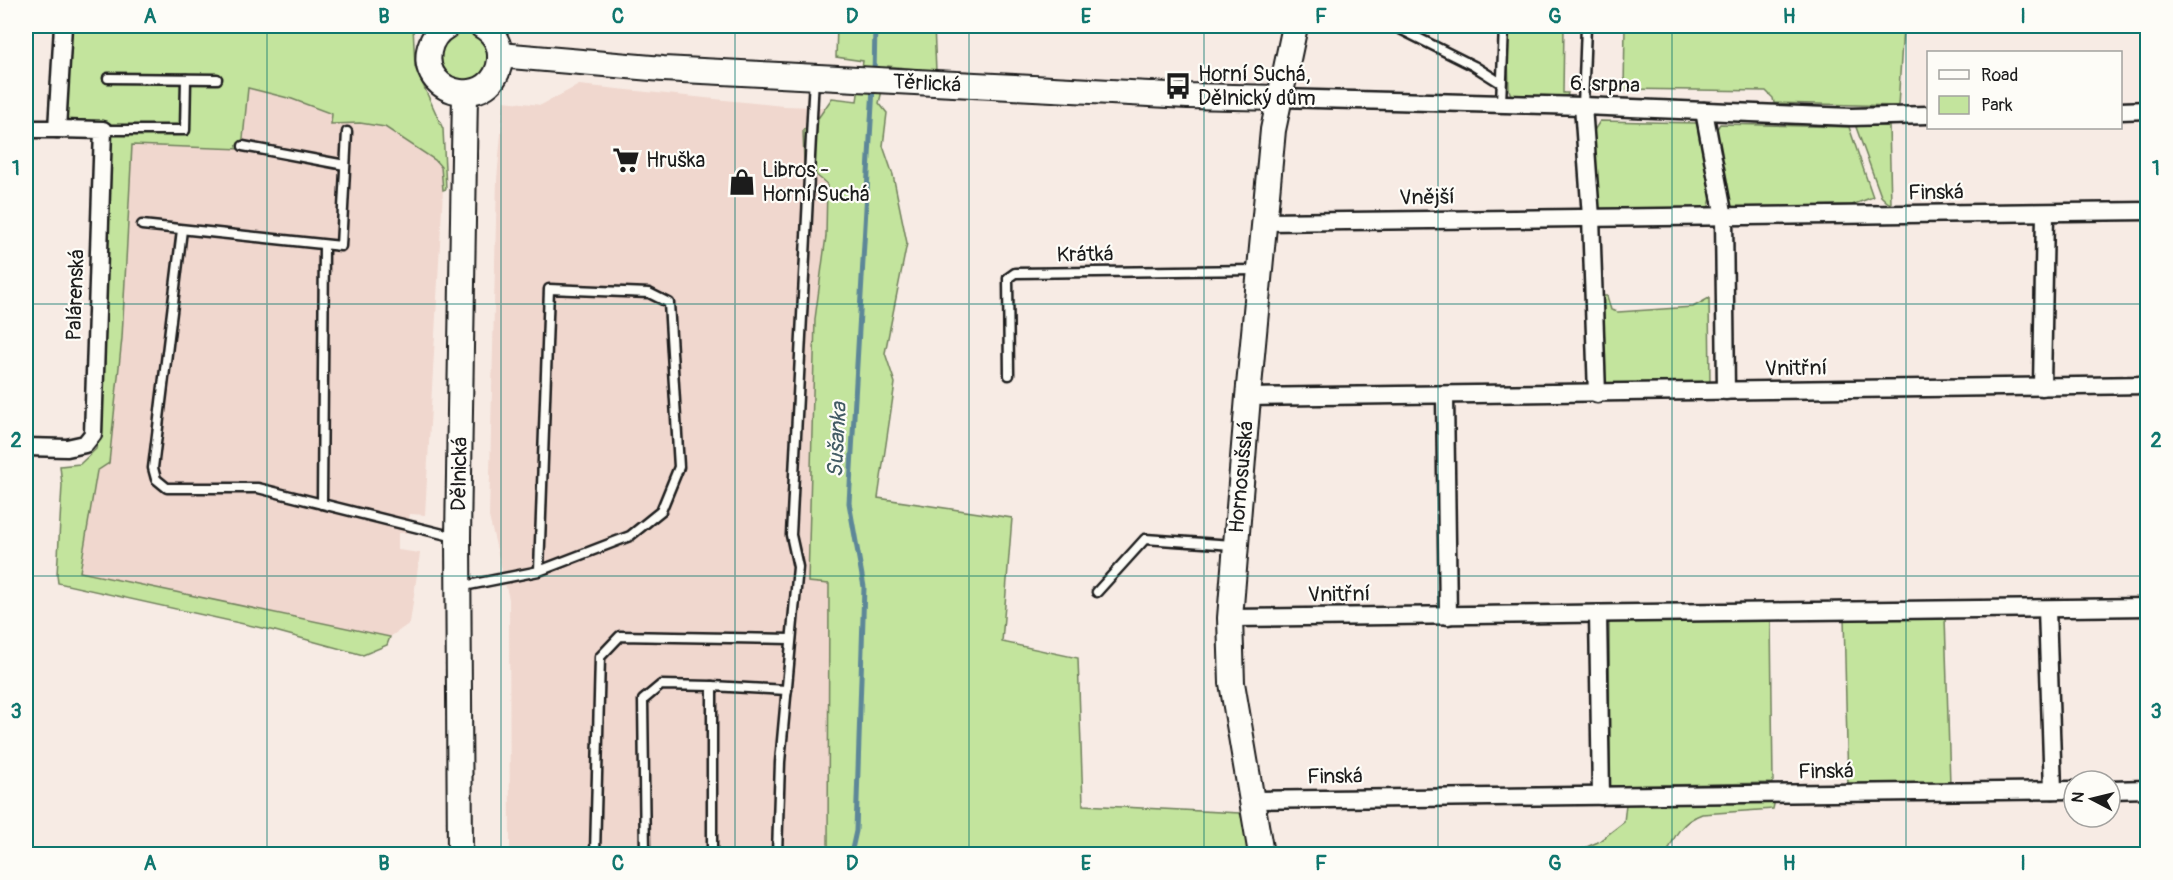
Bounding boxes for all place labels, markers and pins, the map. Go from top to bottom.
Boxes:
place label: Horní Suchá, Dělnický dům [1198,61,1316,112]
bus stop icon: Horní Suchá, Dělnický dům [1163,71,1193,101]
supermarket icon: Hruška [611,145,641,175]
place label: Hruška [646,147,705,174]
place label: Libros - Horní Suchá [762,157,870,208]
shop icon: Libros - Horní Suchá [727,167,757,197]

